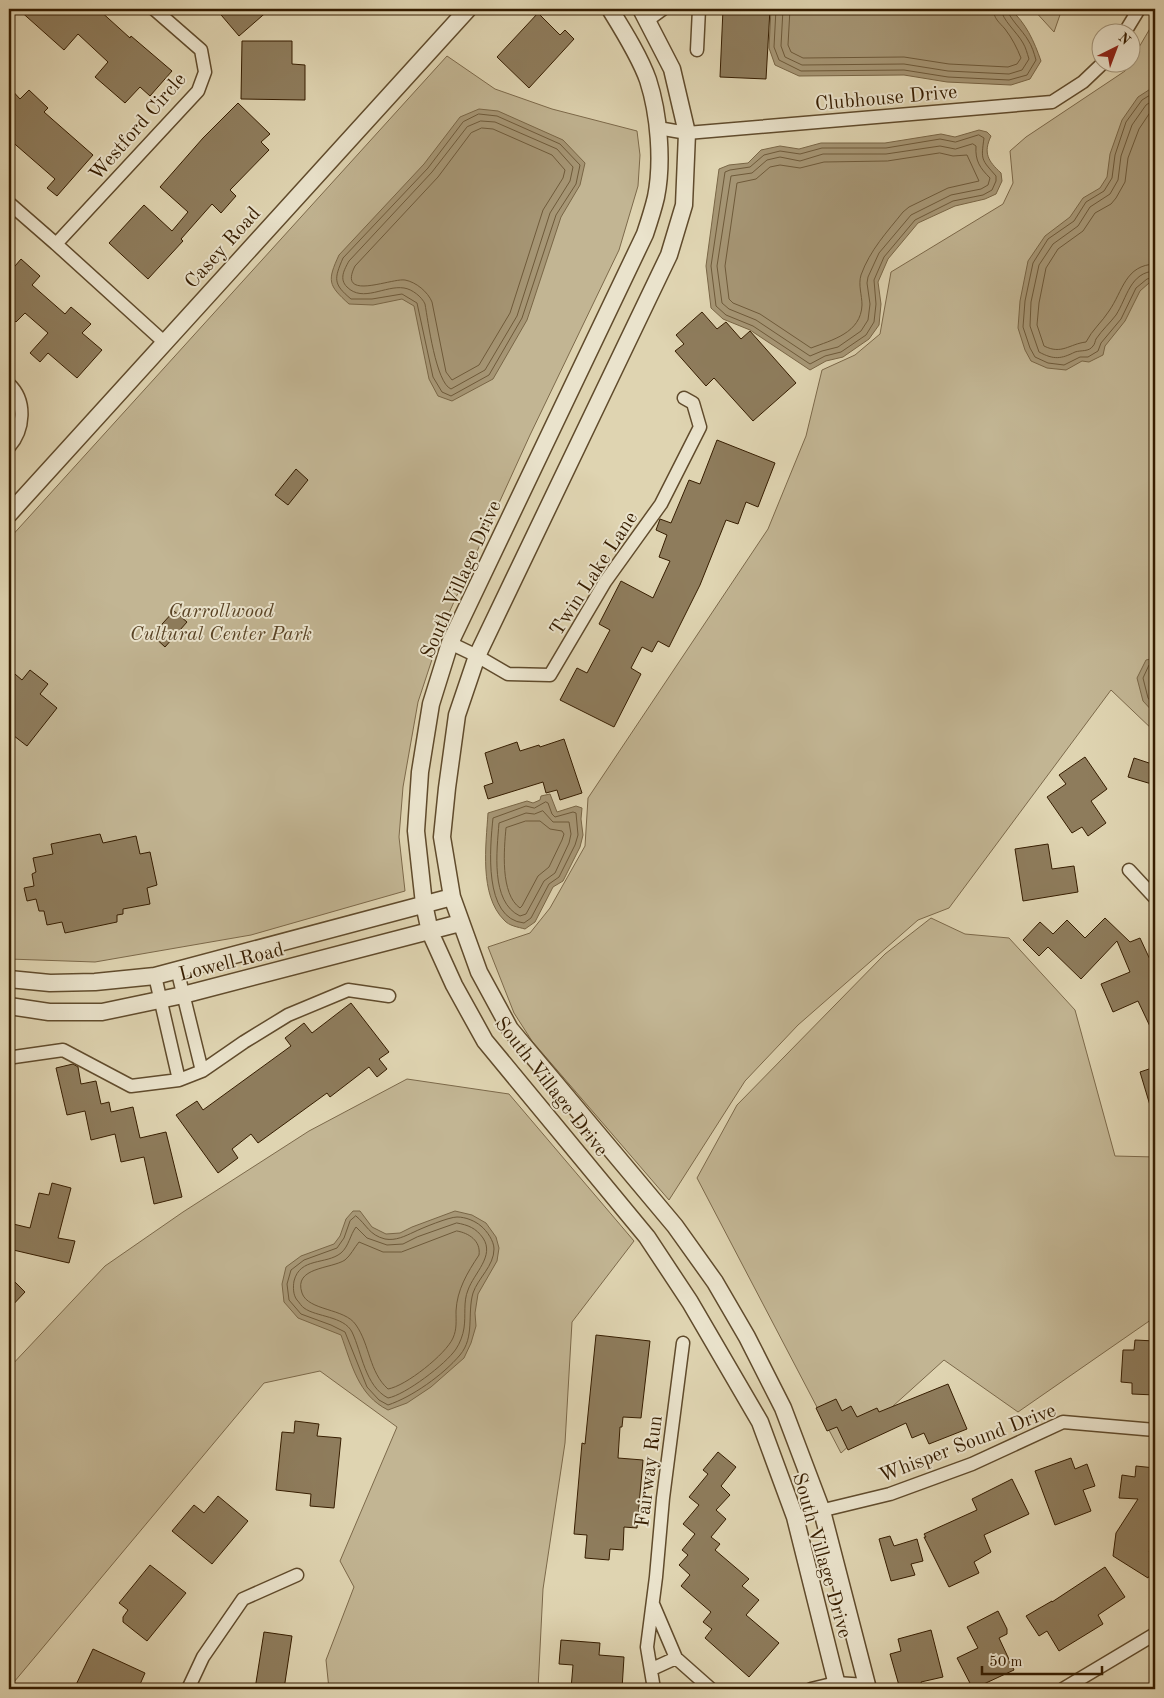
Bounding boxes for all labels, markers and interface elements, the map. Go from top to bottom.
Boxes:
north arrow [1092,22,1142,72]
text: N [1115,30,1133,48]
street label: Westford Circle [87,70,190,185]
street label: Clubhouse Drive [814,83,958,115]
street label: Casey Road [182,204,265,293]
street label: South Village Drive [418,498,506,662]
street label: Twin Lake Lane [547,509,642,640]
park label: Carrollwood Cultural Center Park [130,602,312,645]
street label: Lowell Road [177,940,286,986]
street label: South Village Drive [490,1014,611,1161]
street label: Whisper Sound Drive [877,1401,1059,1487]
street label: Fairway Run [633,1414,667,1528]
street label: South Village Drive [788,1471,854,1640]
scale bar [982,1643,1102,1675]
text: 50 m [989,1655,1023,1670]

